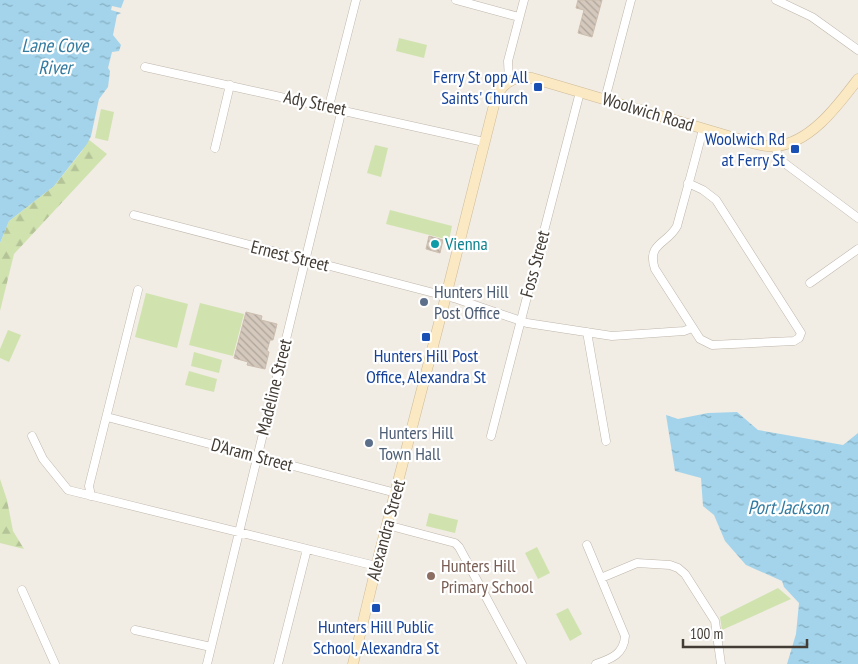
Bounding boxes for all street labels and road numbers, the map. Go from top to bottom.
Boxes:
street label: Ady Street [282,85,349,120]
street label: Woolwich Road [600,87,697,136]
street label: Foss Street [515,228,554,300]
street label: Ernest Street [248,235,332,276]
street label: Madeline Street [250,336,297,437]
street label: D'Aram Street [209,433,296,476]
street label: Alexandra Street [361,477,410,583]

